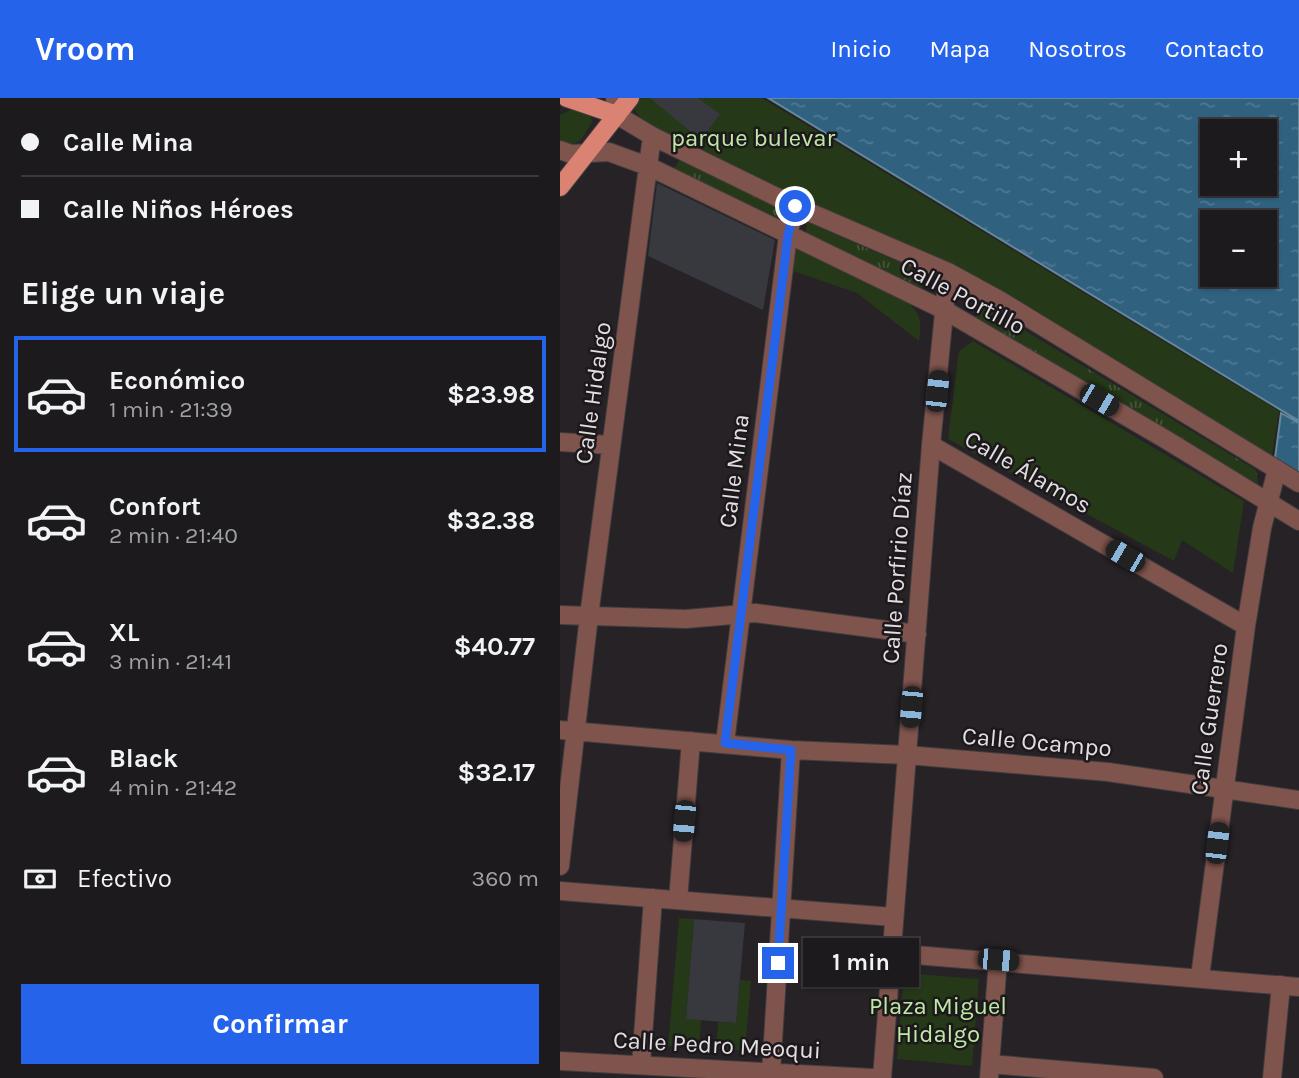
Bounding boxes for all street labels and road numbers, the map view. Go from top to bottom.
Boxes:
street label: Calle Portillo [896,251,1030,341]
street label: Calle Hidalgo [569,320,617,466]
street label: Calle Mina [713,412,755,530]
street label: Calle Álamos [960,424,1097,519]
street label: Calle Porfirio Díaz [876,471,918,665]
street label: Calle Guerrero [1184,641,1234,797]
street label: Calle Ocampo [961,722,1113,762]
street label: Calle Pedro Meoqui [612,1026,822,1064]

